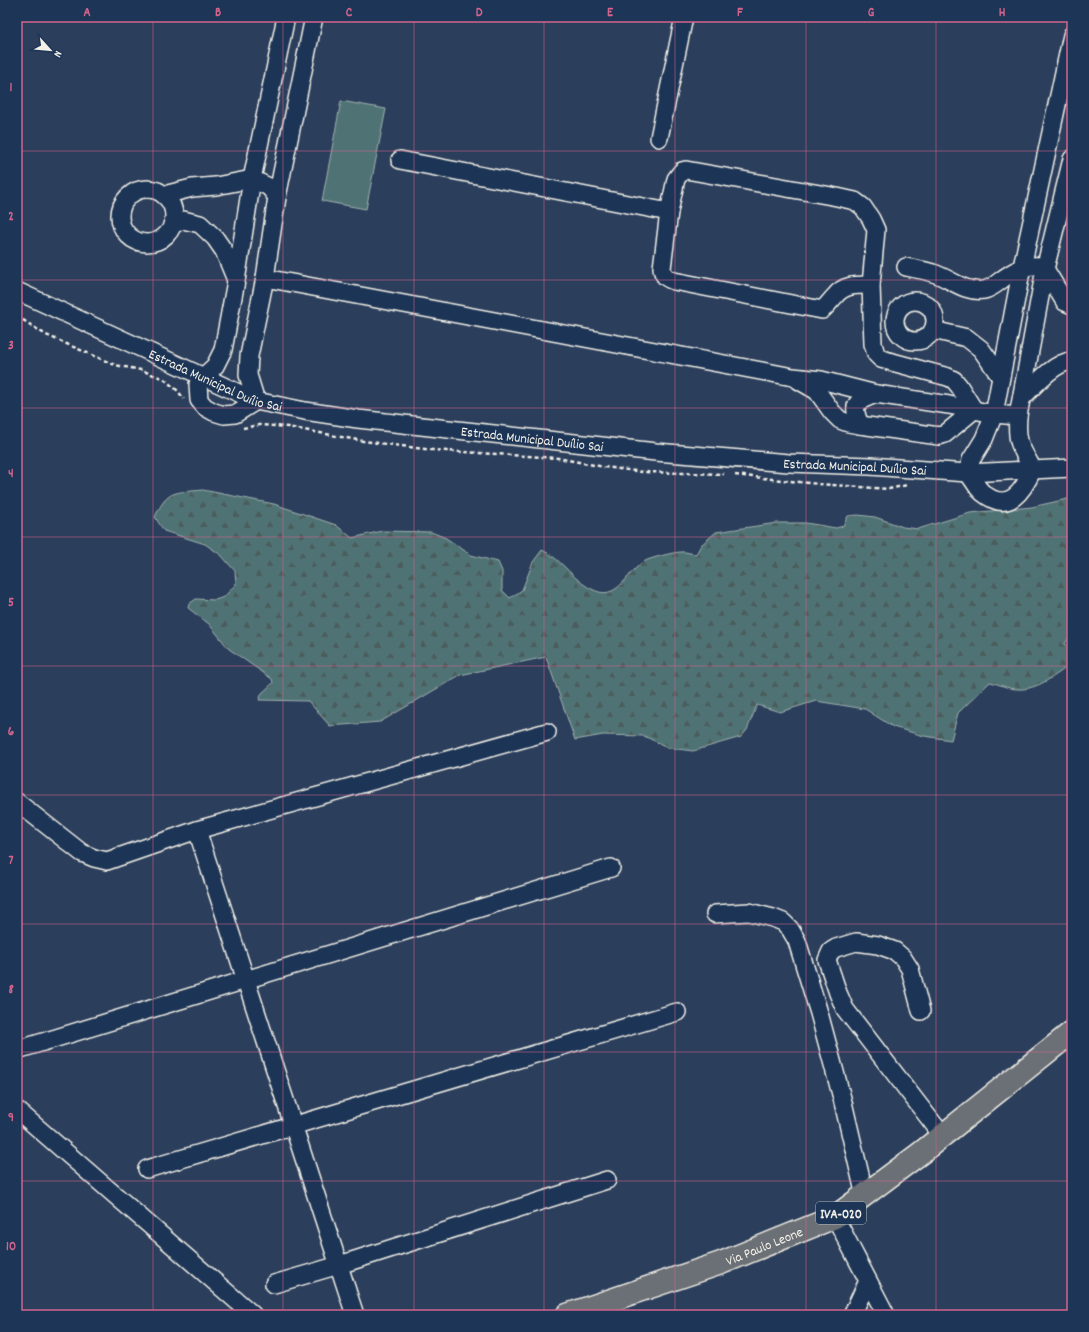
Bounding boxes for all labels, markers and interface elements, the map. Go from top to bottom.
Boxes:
text: A [83,4,91,23]
text: B [215,4,221,23]
text: C [346,4,353,23]
text: D [476,4,483,23]
text: E [607,4,614,23]
text: F [737,4,743,23]
text: G [868,4,875,23]
text: H [999,4,1006,23]
north arrow [30,30,70,70]
text: N [49,48,65,60]
text: 1 [10,79,13,98]
text: 2 [8,208,14,227]
text: 3 [8,337,14,356]
street label: Estrada Municipal Duílio Sai [145,345,284,418]
street label: Estrada Municipal Duílio Sai [460,422,605,458]
street label: Estrada Municipal Duílio Sai [782,455,927,482]
text: 4 [8,465,14,484]
text: 5 [8,594,14,613]
text: 6 [8,723,15,742]
text: 7 [9,852,14,871]
text: 8 [8,981,14,1000]
text: 9 [8,1109,14,1128]
road number: IVA-020 [816,1202,866,1224]
street label: Via Paulo Leone [723,1223,806,1272]
text: 10 [6,1238,16,1257]

